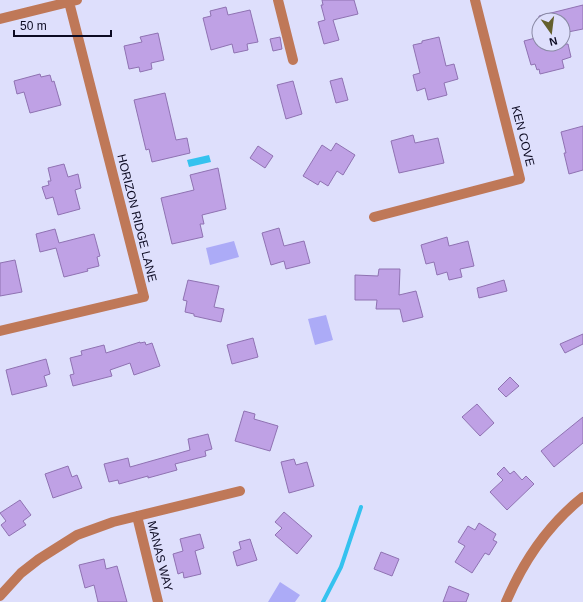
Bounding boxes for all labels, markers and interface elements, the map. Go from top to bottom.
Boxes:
scale bar [14,12,111,38]
north arrow [531,12,571,52]
text: 50 m [20,19,47,33]
text: N [548,35,559,48]
street label: KEN COVE [509,104,537,168]
street label: HORIZON RIDGE LANE [114,153,160,283]
street label: MANAS WAY [144,519,176,593]

